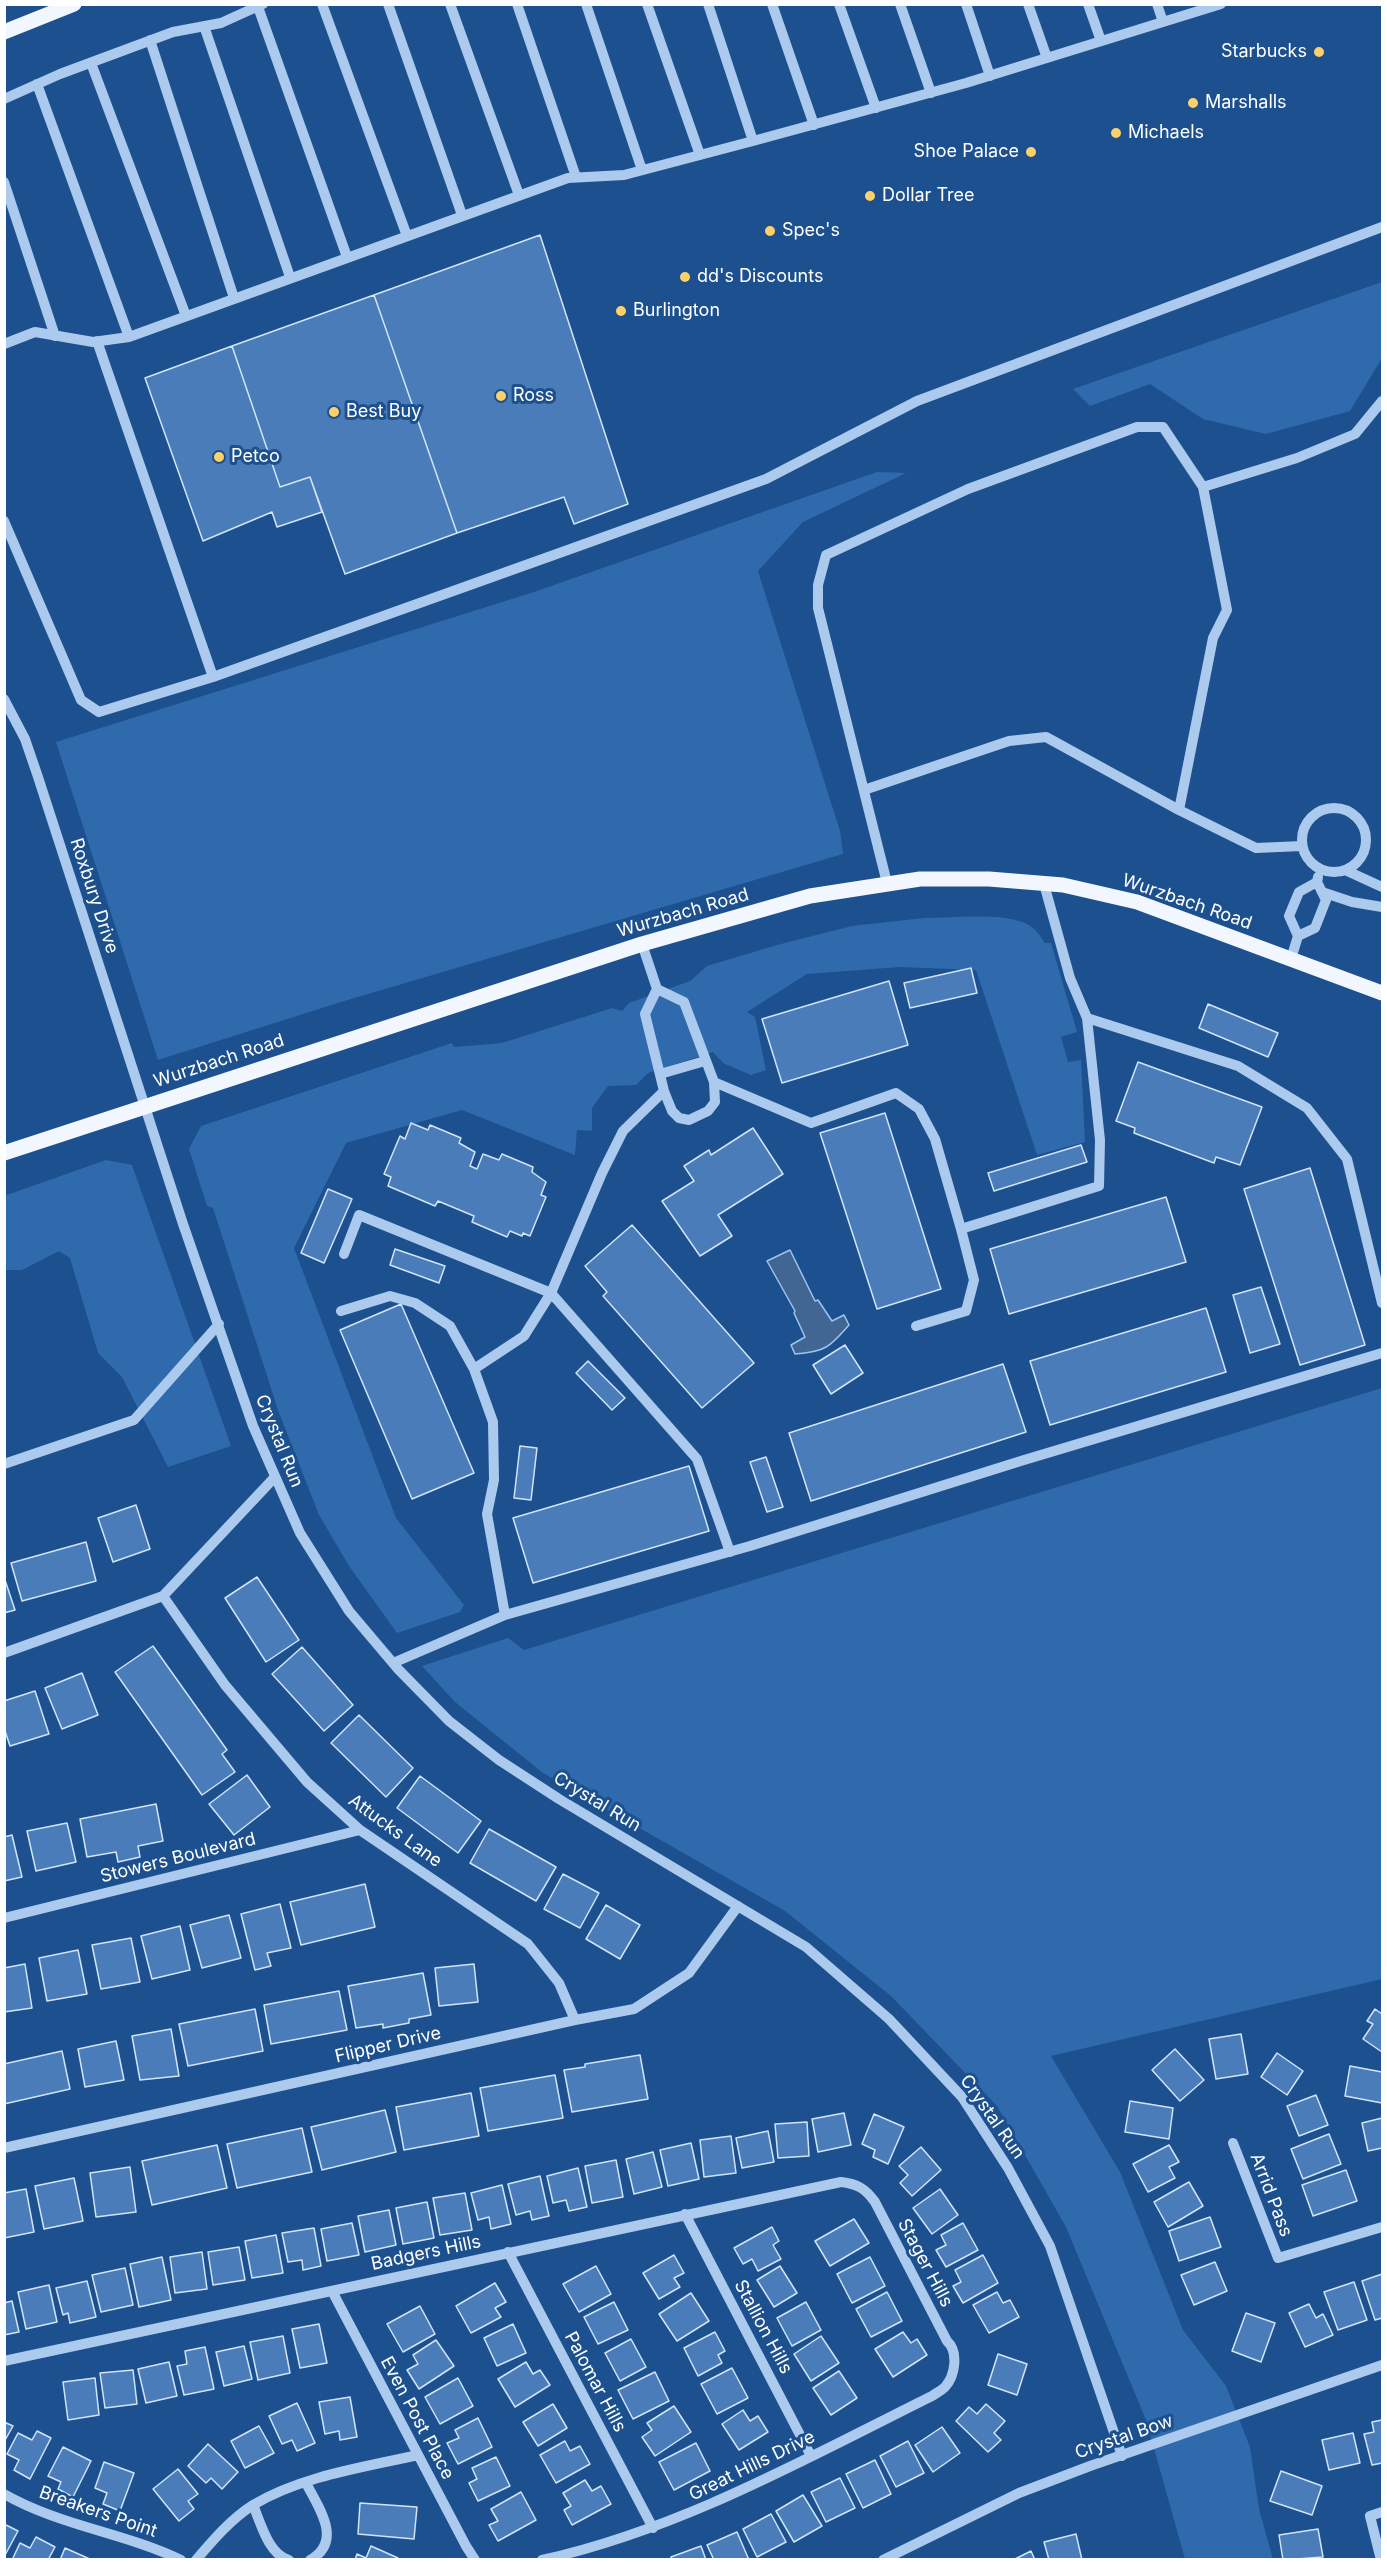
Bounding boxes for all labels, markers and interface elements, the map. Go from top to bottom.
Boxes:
place label: Starbucks [1221,41,1307,63]
marker: Starbucks [1312,45,1326,59]
place label: Marshalls [1205,92,1287,114]
marker: Marshalls [1186,96,1200,110]
place label: Michaels [1128,122,1204,144]
marker: Michaels [1109,126,1123,140]
place label: Shoe Palace [914,141,1019,163]
marker: Shoe Palace [1024,145,1038,159]
place label: Dollar Tree [882,185,975,207]
marker: Dollar Tree [863,189,877,203]
place label: Spec's [782,220,840,242]
marker: Spec's [763,224,777,238]
place label: dd's Discounts [697,266,823,288]
marker: dd's Discounts [678,270,692,284]
place label: Burlington [633,300,720,322]
marker: Burlington [614,304,628,318]
place label: Ross [513,385,554,407]
marker: Ross [494,389,508,403]
place label: Best Buy [346,401,421,423]
marker: Best Buy [327,405,341,419]
place label: Petco [231,446,280,468]
marker: Petco [212,450,226,464]
street label: Roxbury Drive [65,836,123,956]
street label: Wurzbach Road [1119,870,1255,934]
street label: Wurzbach Road [615,884,751,942]
street label: Wurzbach Road [151,1030,287,1092]
street label: Crystal Run [251,1391,307,1491]
street label: Crystal Run [549,1767,645,1837]
street label: Attucks Lane [344,1790,446,1872]
street label: Stowers Boulevard [98,1828,258,1888]
street label: Flipper Drive [333,2022,443,2068]
street label: Crystal Run [955,2071,1029,2163]
street label: Arrid Pass [1245,2150,1297,2240]
street label: Stager Hills [893,2215,957,2311]
street label: Badgers Hills [369,2231,483,2275]
street label: Stallion Hills [729,2276,797,2378]
street label: Palomar Hills [560,2328,630,2436]
street label: Even Post Place [376,2353,458,2483]
street label: Crystal Bow [1072,2410,1176,2464]
street label: Great Hills Drive [686,2426,818,2506]
street label: Breakers Point [36,2482,160,2542]

